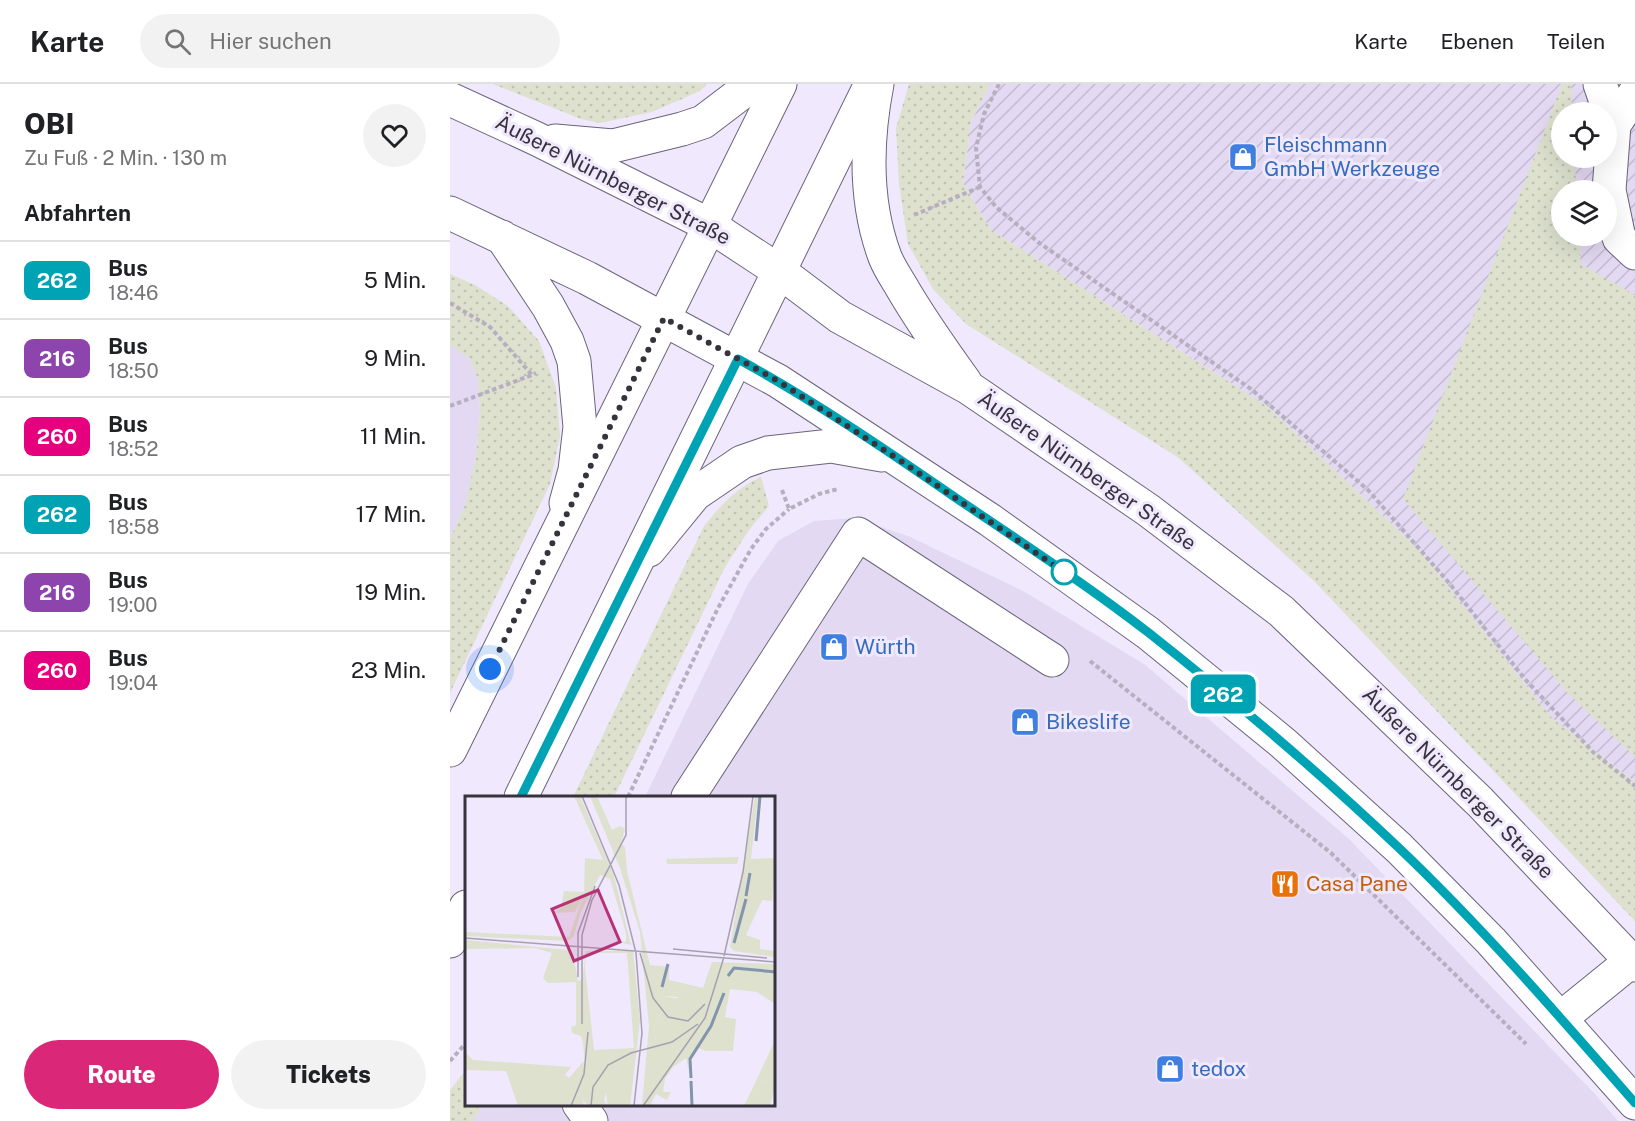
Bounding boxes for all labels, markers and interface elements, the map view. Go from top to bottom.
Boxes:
search box [140,14,560,68]
text: Karte [30,25,104,58]
icon: search [161,25,194,58]
text: Hier suchen [209,28,332,54]
text: Karte [1354,29,1408,54]
text: Ebenen [1441,29,1514,54]
text: Teilen [1547,29,1605,54]
map controls [1551,102,1617,246]
button: locate [1551,102,1617,168]
button: heart [363,104,426,167]
text: OBI [24,107,74,140]
street label: Äußere Nürnberger Straße [491,109,735,250]
place label: Fleischmann GmbH Werkzeuge [1264,132,1440,181]
shop icon: Fleischmann GmbH Werkzeuge [1227,141,1259,173]
text: Zu Fuß · 2 Min. · 130 m [24,146,227,170]
button: layers [1551,180,1617,246]
text: Abfahrten [24,200,131,226]
text: Bus [108,255,148,281]
text: 5 Min. [364,267,426,293]
text: 262 [37,268,77,293]
text: 18:46 [108,281,159,305]
text: Bus [108,333,148,359]
text: 9 Min. [364,345,426,371]
text: 216 [39,346,75,371]
text: 18:50 [108,359,159,383]
street label: Äußere Nürnberger Straße [973,386,1201,556]
text: Bus [108,411,148,437]
text: 11 Min. [360,423,426,449]
text: 260 [37,424,77,449]
text: 18:52 [108,437,158,461]
text: Bus [108,489,148,515]
text: 17 Min. [356,501,426,527]
text: 262 [37,502,77,527]
text: 18:58 [108,515,159,539]
unlabelled marker [1051,559,1077,585]
text: Bus [108,567,148,593]
text: 19 Min. [355,579,426,605]
text: 216 [39,580,75,605]
text: 19:00 [108,593,158,617]
shop icon: Würth [818,631,850,663]
place label: Würth [855,634,916,659]
text: Bus [108,645,148,671]
your location [475,654,505,684]
text: 23 Min. [351,657,426,683]
text: 260 [37,658,77,683]
text: 19:04 [108,671,158,695]
line badge: 262 [1188,674,1258,714]
text: 262 [1203,682,1243,707]
street label: Äußere Nürnberger Straße [1357,682,1559,884]
shop icon: Bikeslife [1009,706,1041,738]
place label: Bikeslife [1046,709,1131,734]
inset map [465,796,776,1106]
restaurant icon: Casa Pane [1269,868,1301,900]
place label: Casa Pane [1306,871,1408,896]
button: Route [24,1040,219,1109]
button: Tickets [231,1040,426,1109]
shop icon: tedox [1154,1053,1186,1085]
place label: tedox [1191,1056,1246,1081]

